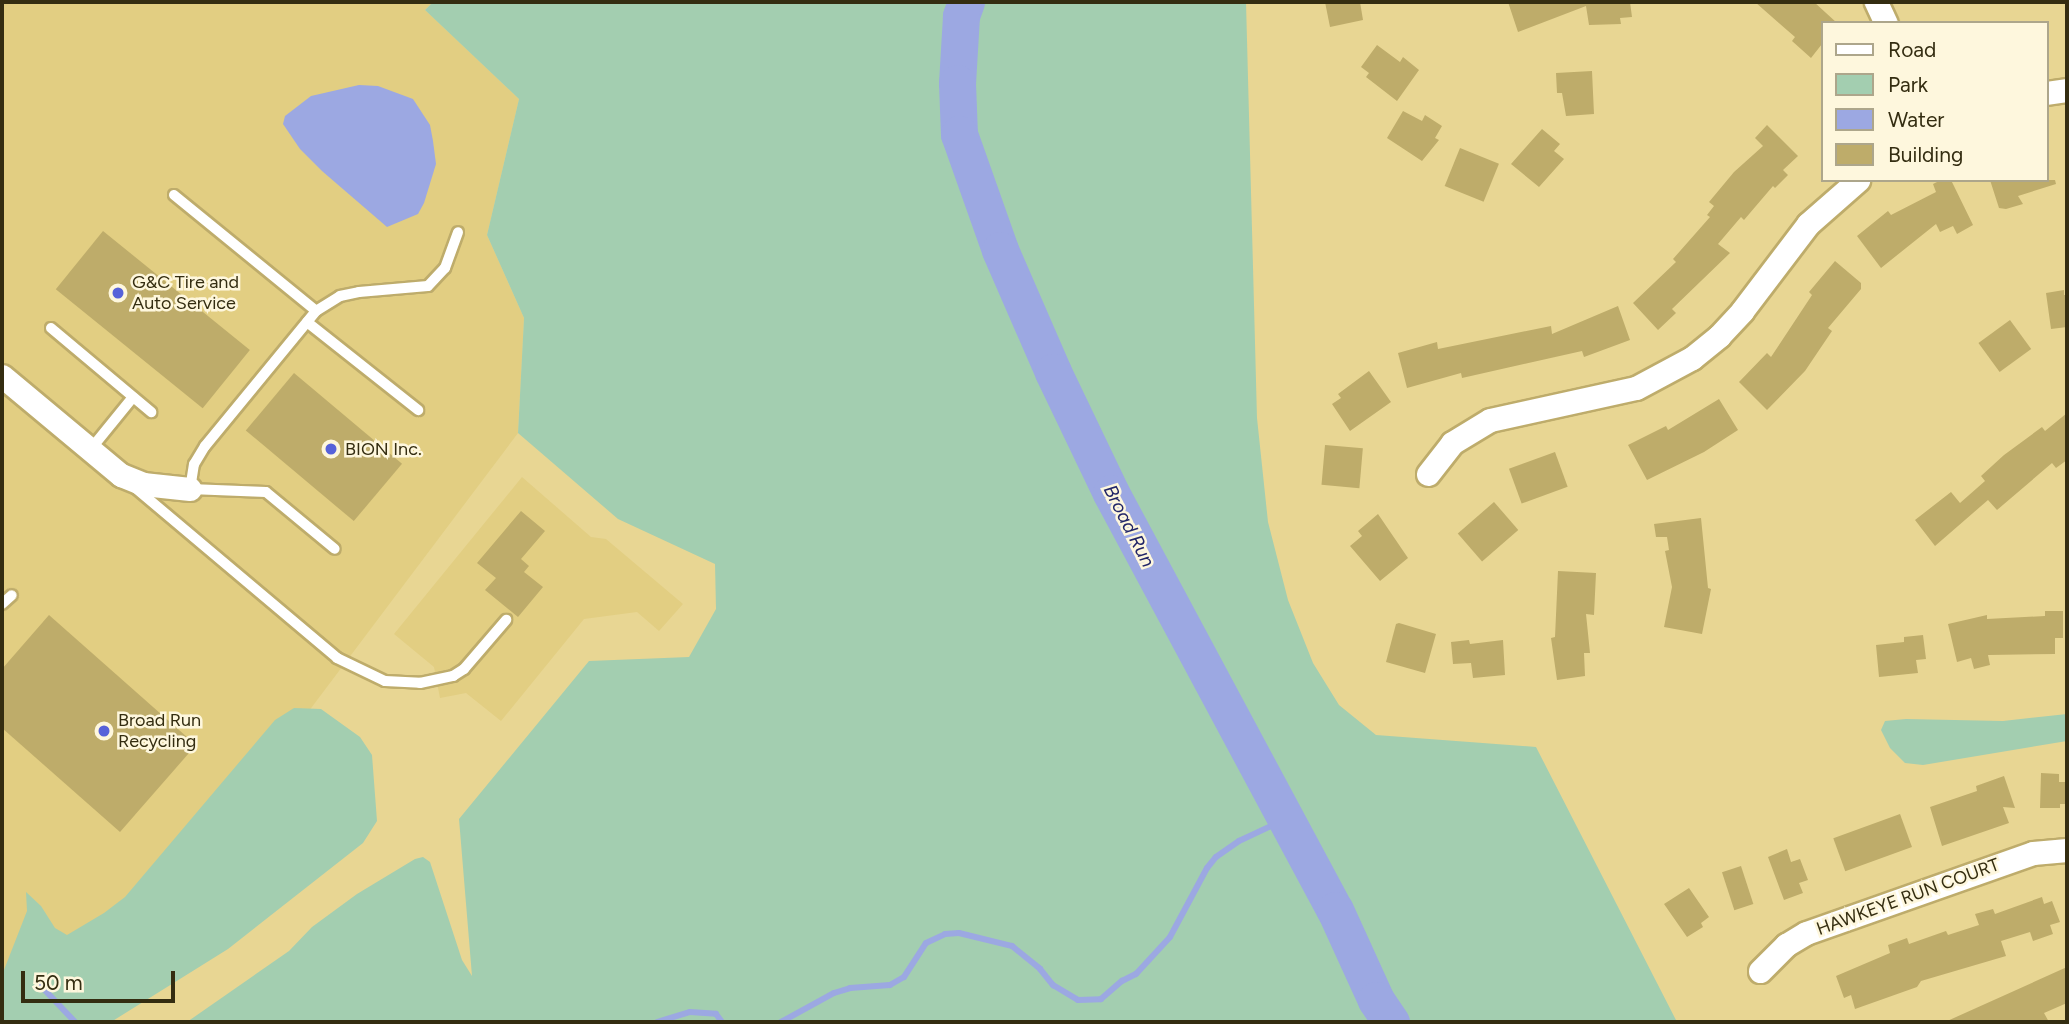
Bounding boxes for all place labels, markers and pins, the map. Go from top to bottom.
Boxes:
place label: G&C Tire and Auto Service [132,272,239,314]
marker: G&C Tire and Auto Service [110,285,126,301]
place label: BION Inc. [345,438,422,460]
marker: BION Inc. [323,441,339,457]
place label: Broad Run Recycling [118,710,201,752]
marker: Broad Run Recycling [96,723,112,739]

